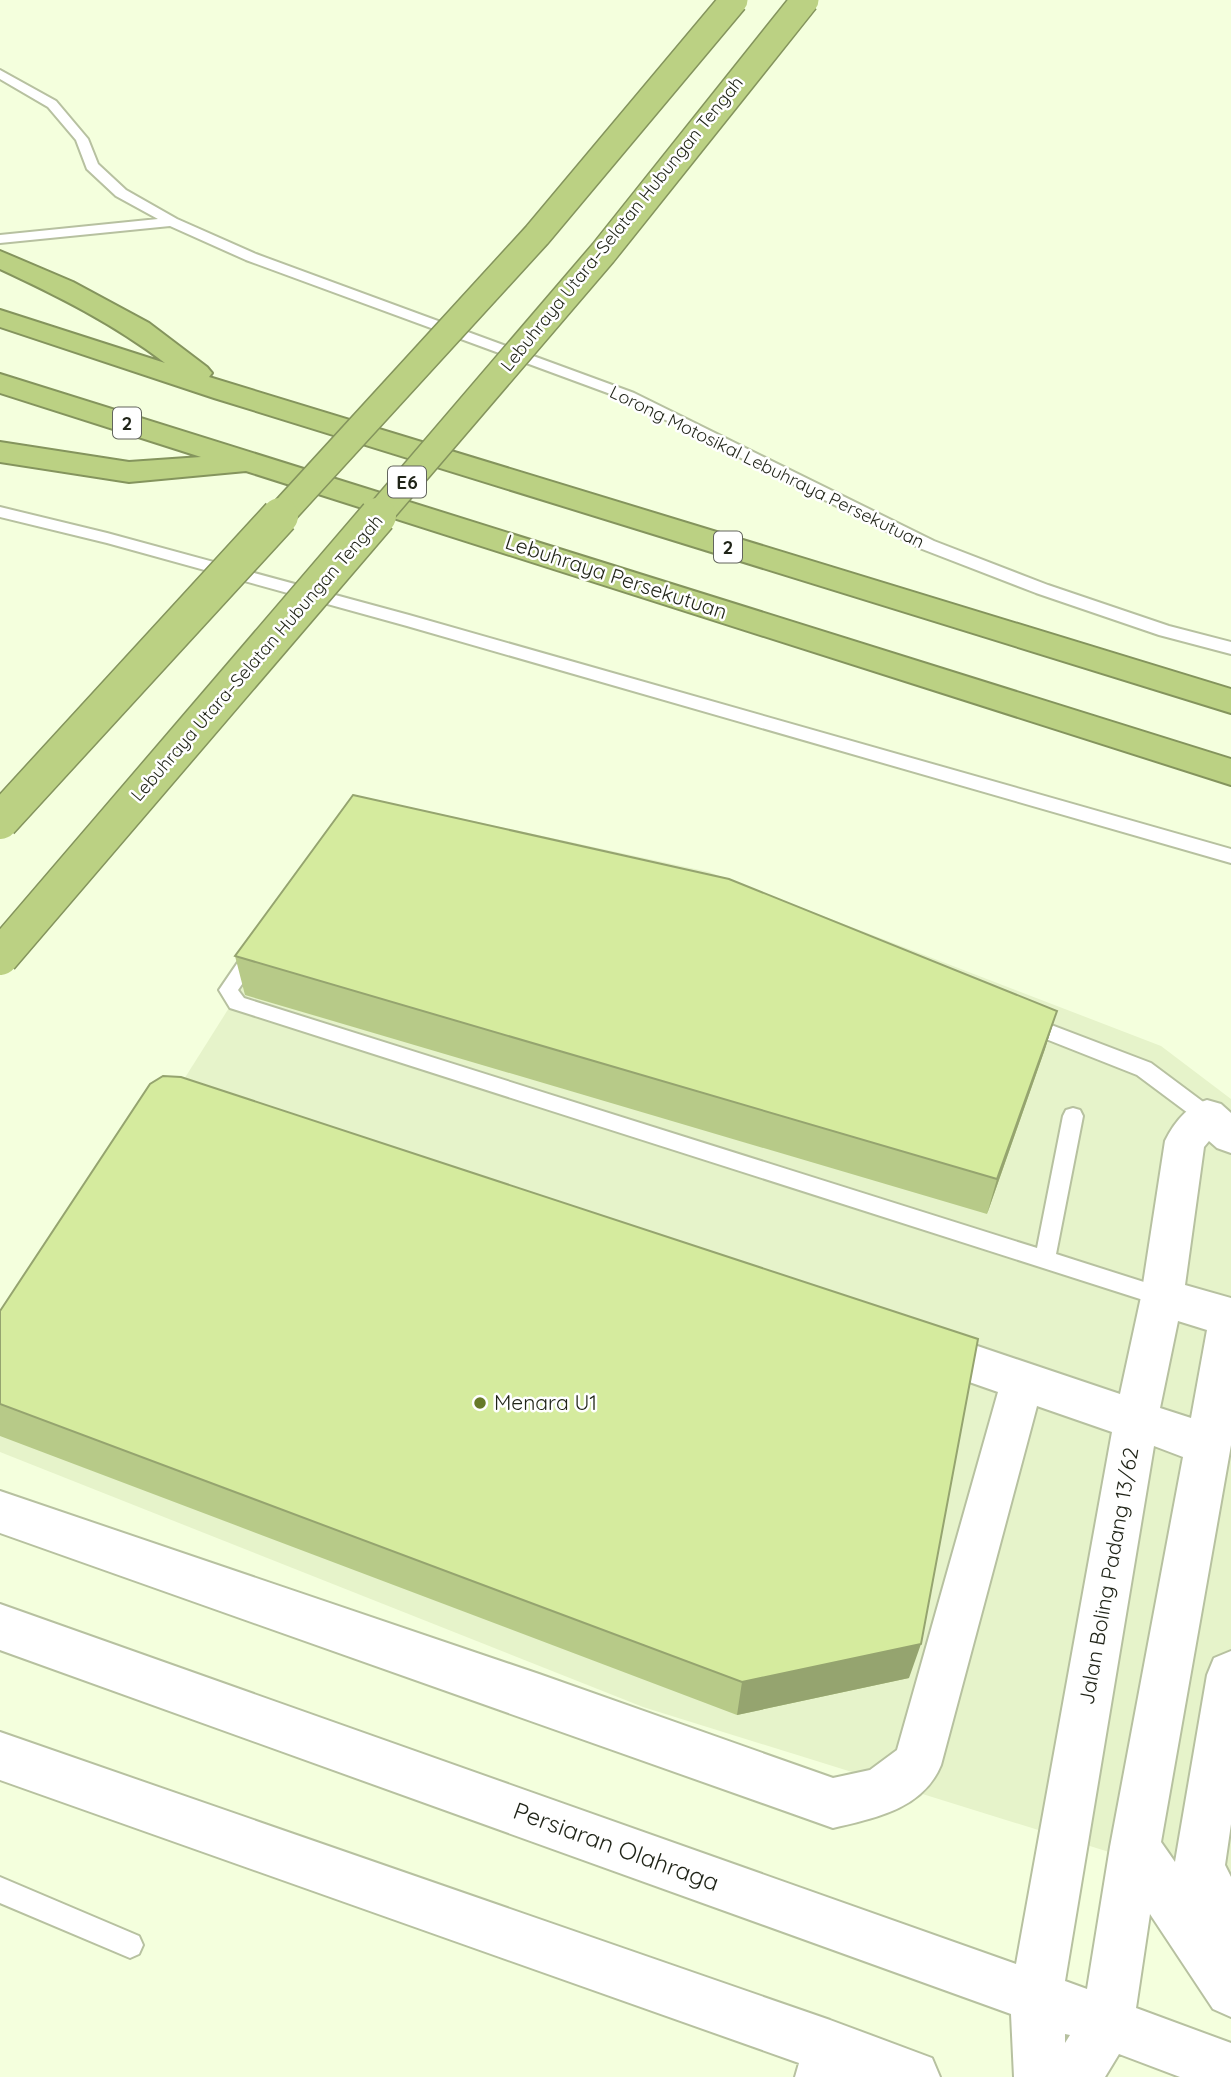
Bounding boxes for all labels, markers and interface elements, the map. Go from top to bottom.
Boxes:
street label: Lebuhraya Utara–Selatan Hubungan Tengah [495,72,748,376]
street label: Lorong Motosikal Lebuhraya Persekutuan [606,380,928,553]
road number: 2 [113,408,141,438]
road number: E6 [388,467,426,498]
street label: Lebuhraya Utara–Selatan Hubungan Tengah [126,509,388,806]
street label: Lebuhraya Persekutuan [502,528,730,624]
road number: 2 [714,532,742,562]
place label: Menara U1 [494,1389,597,1415]
marker: Menara U1 [472,1395,488,1411]
street label: Jalan Boling Padang 13/62 [1073,1445,1143,1707]
street label: Persiaran Olahraga [509,1795,723,1897]

